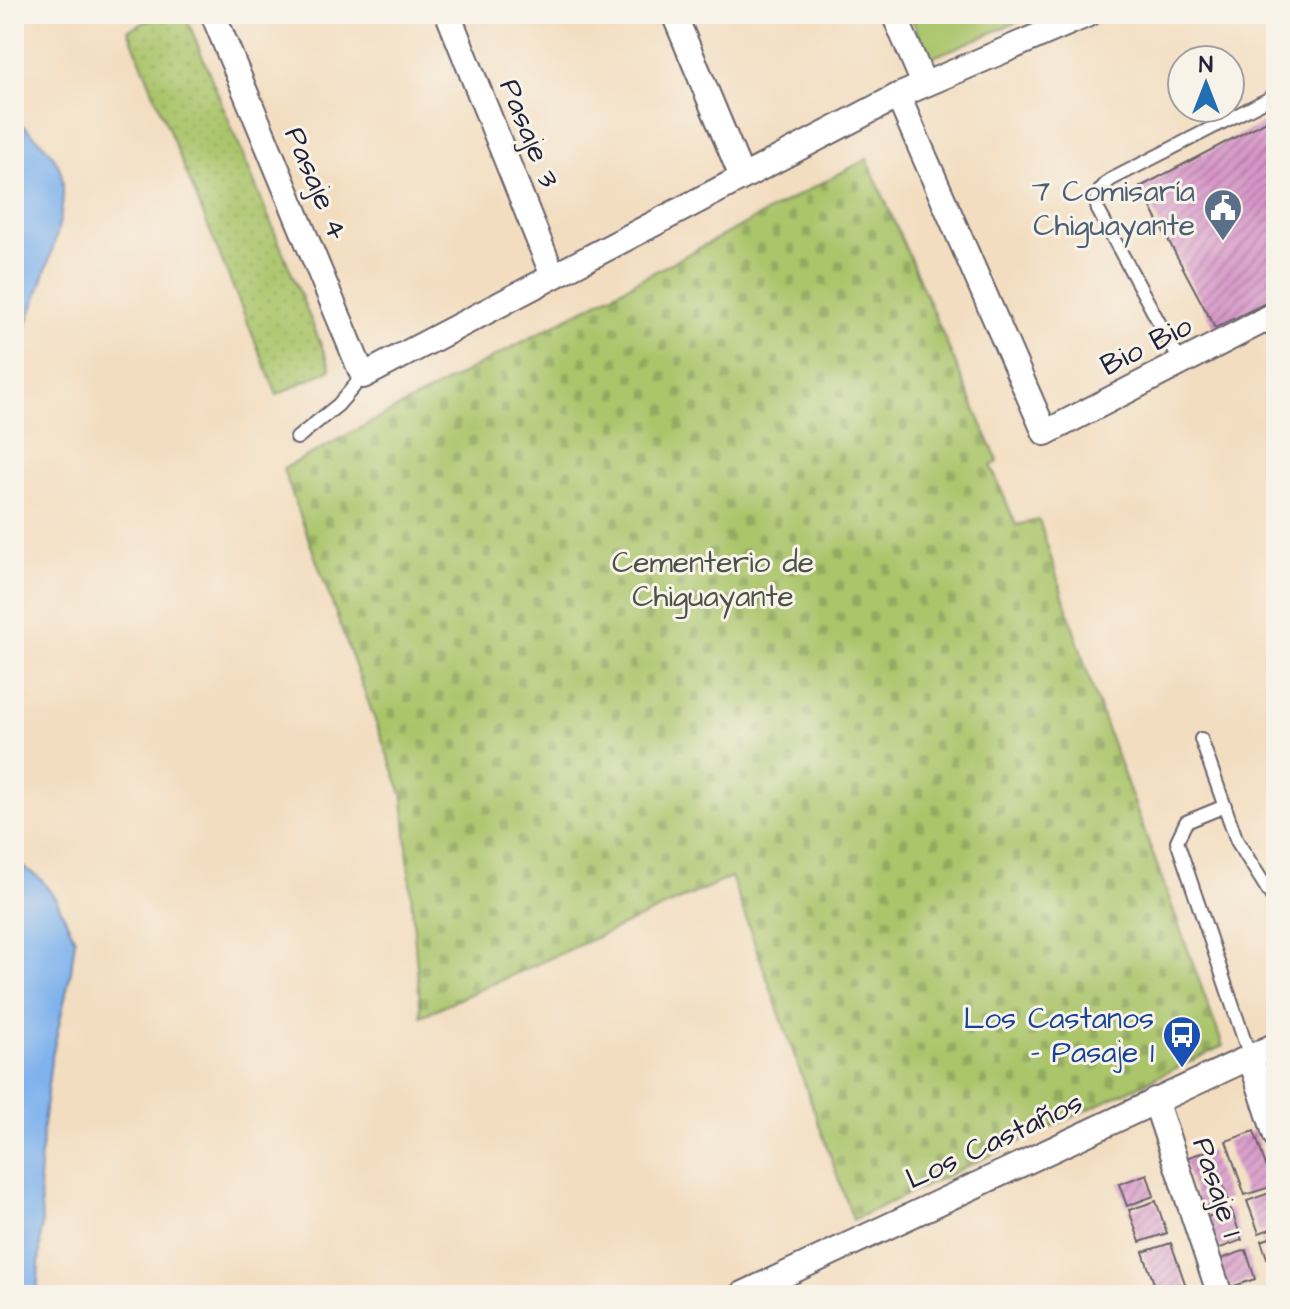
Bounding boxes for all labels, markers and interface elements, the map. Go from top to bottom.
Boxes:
north arrow [1166,44,1246,124]
text: N [1199,50,1213,81]
street label: Pasaje 3 [488,73,570,194]
street label: Pasaje 4 [274,121,359,246]
place label: 7 Comisaría Chiguayante [1032,171,1195,248]
public building icon: 7 Comisaría Chiguayante [1202,187,1244,242]
street label: Bio Bio [1093,305,1200,387]
park label: Cementerio de Chiguayante [612,542,814,619]
place label: Los Castanos - Pasaje 1 [963,998,1154,1074]
bus stop icon: Los Castanos - Pasaje 1 [1161,1014,1203,1069]
street label: Los Castaños [899,1082,1090,1200]
street label: Pasaje 1 [1181,1132,1253,1243]

